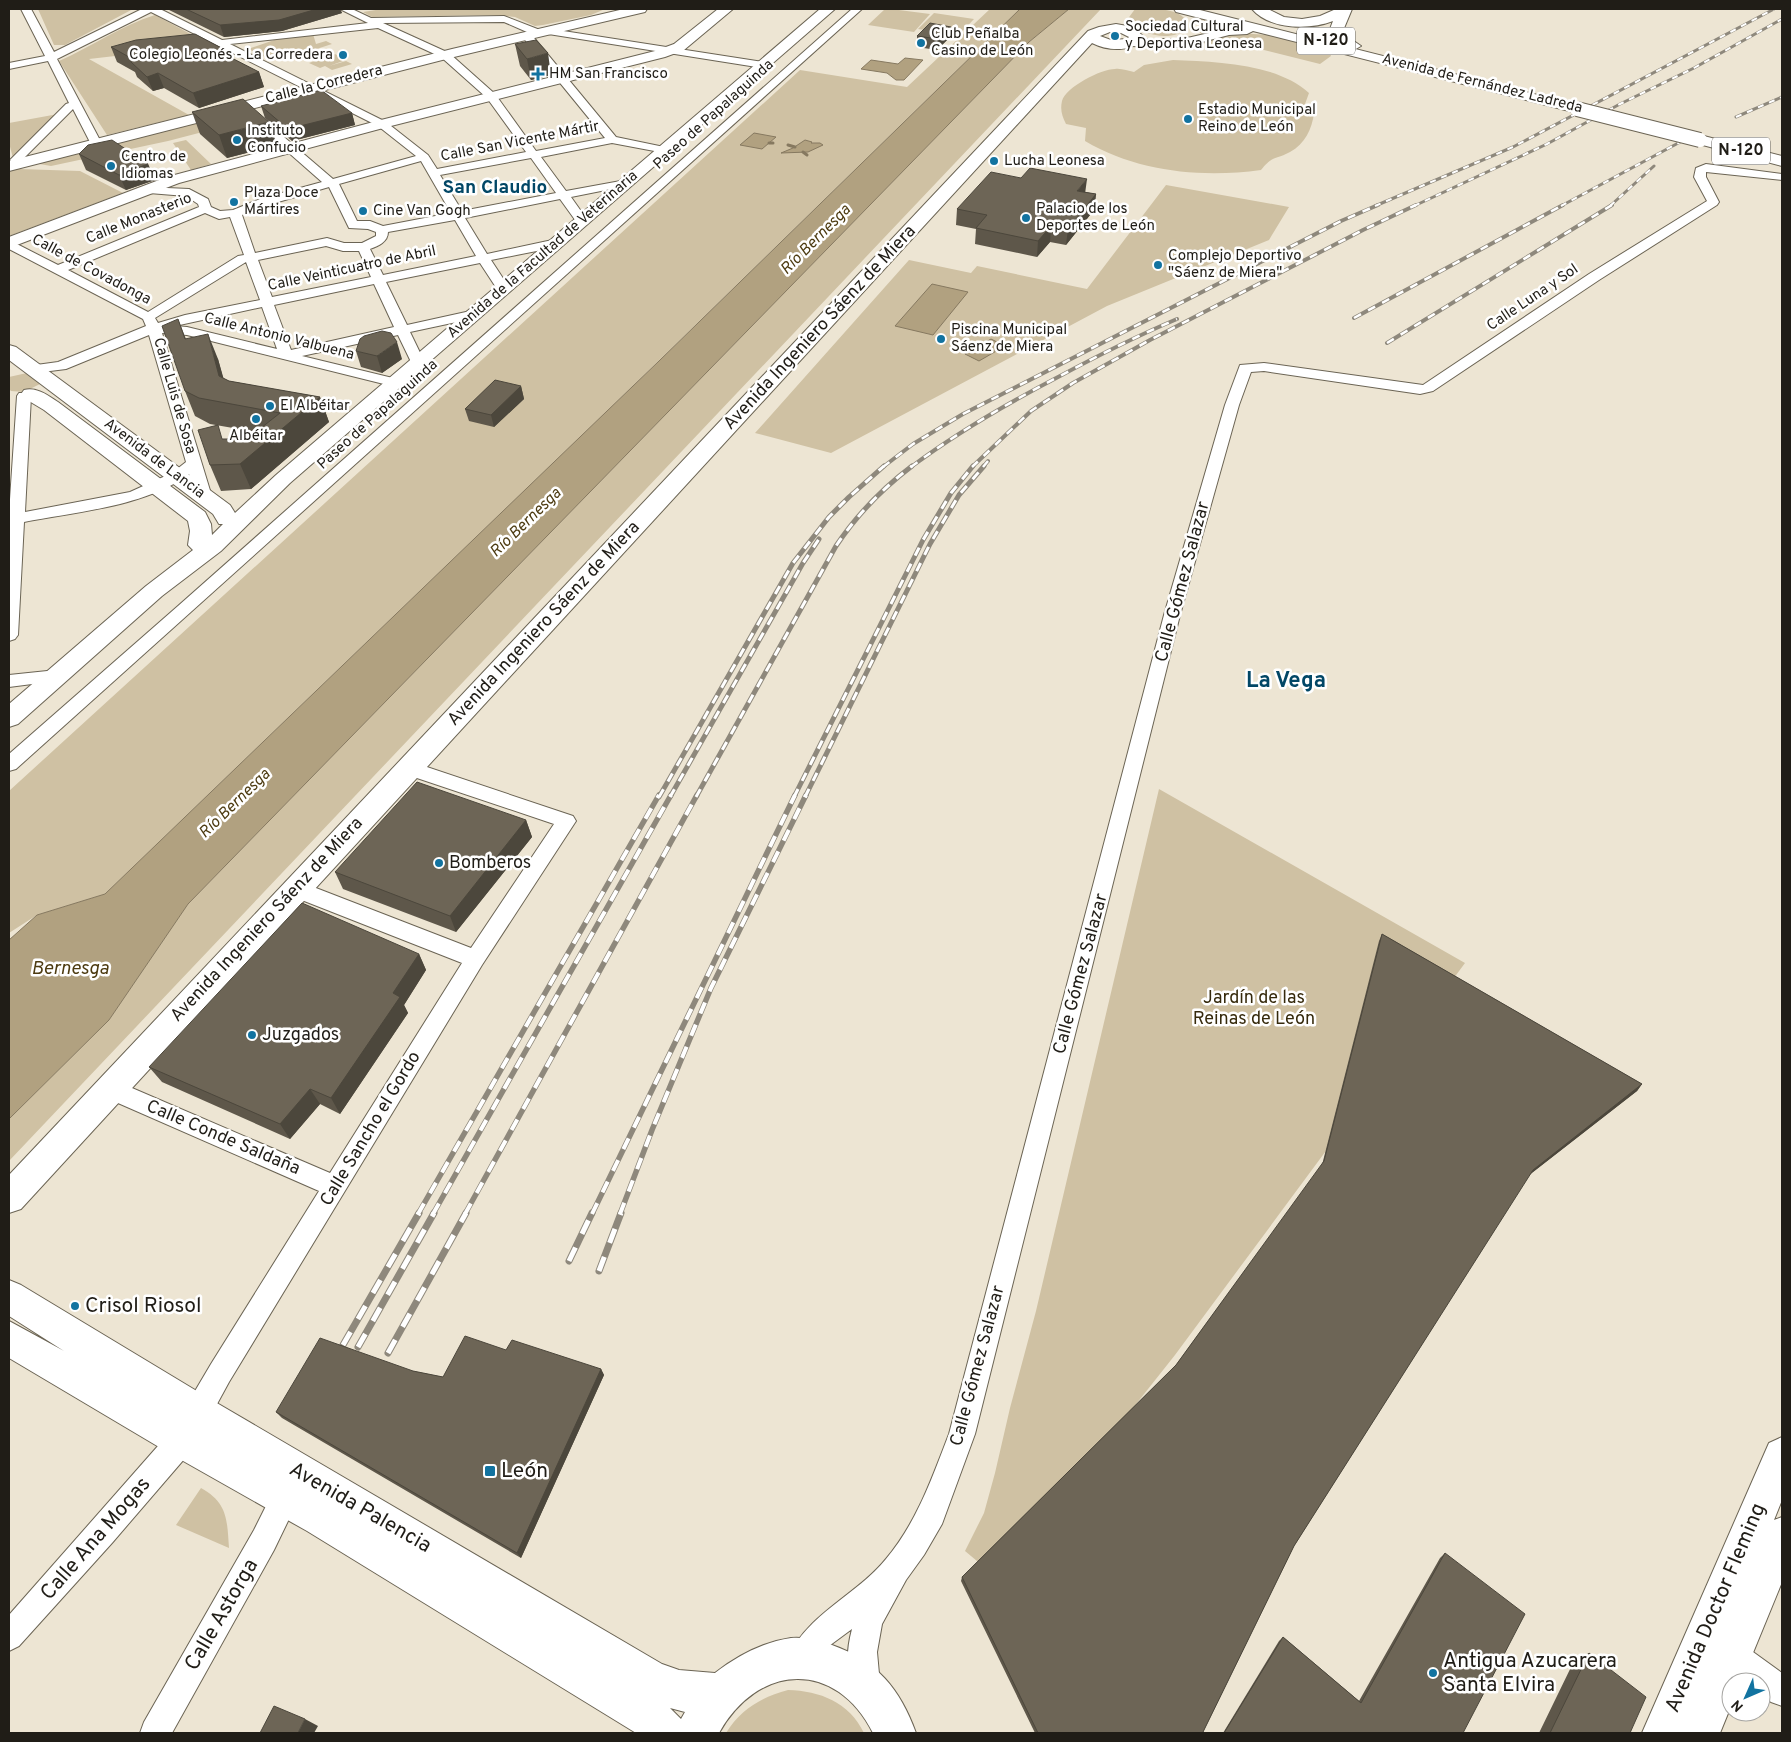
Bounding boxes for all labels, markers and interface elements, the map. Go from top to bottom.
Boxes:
place label: Sociedad Cultural y Deportiva Leonesa [1125,18,1262,54]
place label: Club Peñalba Casino de León [931,25,1034,61]
road number: N-120 [1297,27,1355,54]
marker: Sociedad Cultural y Deportiva Leonesa [1109,30,1121,42]
marker: Club Peñalba Casino de León [915,37,927,49]
place label: Colegio Leonés - La Corredera [129,46,333,65]
marker: Colegio Leonés - La Corredera [337,49,349,61]
street label: Avenida de Fernández Ladreda [1380,50,1584,118]
street label: Paseo de Papalaguinda [650,56,778,174]
street label: Calle la Corredera [263,61,385,109]
place label: HM San Francisco [549,65,668,84]
marker: HM San Francisco [531,67,545,81]
place label: Estadio Municipal Reino de León [1198,101,1316,137]
marker: Estadio Municipal Reino de León [1182,113,1194,125]
street label: Calle San Vicente Mártir [439,117,601,167]
place label: Instituto Confucio [247,122,306,158]
marker: Instituto Confucio [231,134,243,146]
road number: N-120 [1712,138,1770,164]
place label: Centro de Idiomas [121,148,186,184]
place label: Lucha Leonesa [1004,152,1105,171]
marker: Lucha Leonesa [988,155,1000,167]
marker: Centro de Idiomas [105,160,117,172]
street label: Avenida de la Facultad de Veterinaria [444,167,642,343]
district label: San Claudio [443,176,547,200]
place label: Plaza Doce Mártires [244,184,319,220]
street label: Calle Monasterio [83,189,195,249]
marker: Plaza Doce Mártires [228,196,240,208]
water label: Río Bernesga [777,200,856,279]
place label: Palacio de los Deportes de León [1036,200,1155,236]
place label: Cine Van Gogh [373,202,471,221]
marker: Cine Van Gogh [357,205,369,217]
marker: Palacio de los Deportes de León [1020,212,1032,224]
street label: Avenida Ingeniero Sáenz de Miera [719,221,921,435]
street label: Calle de Covadonga [28,231,154,309]
street label: Calle Veinticuatro de Abril [266,242,438,296]
place label: Complejo Deportivo "Sáenz de Miera" [1168,247,1302,283]
marker: Complejo Deportivo "Sáenz de Miera" [1152,259,1164,271]
street label: Calle Luna y Sol [1484,260,1582,336]
street label: Calle Antonio Valbuena [202,309,356,365]
place label: Piscina Municipal Sáenz de Miera [951,321,1067,357]
marker: Piscina Municipal Sáenz de Miera [935,333,947,345]
street label: Calle Luis de Sosa [148,336,200,456]
street label: Paseo de Papalaguinda [314,356,442,474]
place label: El Albéitar [280,397,350,416]
marker: El Albéitar [264,400,276,412]
marker: Albéitar [250,413,262,425]
street label: Avenida de Lancia [100,415,208,503]
place label: Albéitar [229,427,283,446]
water label: Río Bernesga [486,483,566,562]
street label: Calle Gómez Salazar [1150,499,1216,665]
street label: Avenida Ingeniero Sáenz de Miera [443,517,645,731]
district label: La Vega [1246,668,1326,695]
water label: Río Bernesga [195,764,275,843]
street label: Avenida Ingeniero Sáenz de Miera [166,813,368,1027]
place label: Bomberos [449,852,531,875]
marker: Bomberos [433,857,445,869]
street label: Calle Gómez Salazar [1048,891,1114,1057]
water label: Bernesga [31,957,109,981]
park label: Jardín de las Reinas de León [1193,987,1315,1031]
place label: Juzgados [262,1024,339,1047]
marker: Juzgados [246,1029,258,1041]
street label: Calle Sancho el Gordo [316,1047,426,1211]
street label: Calle Conde Saldaña [143,1095,303,1181]
street label: Calle Gómez Salazar [945,1283,1011,1449]
place label: Crisol Riosol [85,1293,201,1320]
marker: Crisol Riosol [69,1300,81,1312]
street label: Avenida Palencia [284,1456,436,1560]
place label: León [501,1458,548,1485]
marker: León [483,1464,497,1478]
street label: Calle Ana Mogas [35,1472,157,1606]
street label: Avenida Doctor Fleming [1660,1499,1772,1717]
street label: Calle Astorga [179,1554,265,1676]
place label: Antigua Azucarera Santa Elvira [1443,1648,1617,1699]
marker: Antigua Azucarera Santa Elvira [1427,1667,1439,1679]
north arrow [1721,1672,1771,1722]
text: N [1728,1696,1747,1715]

